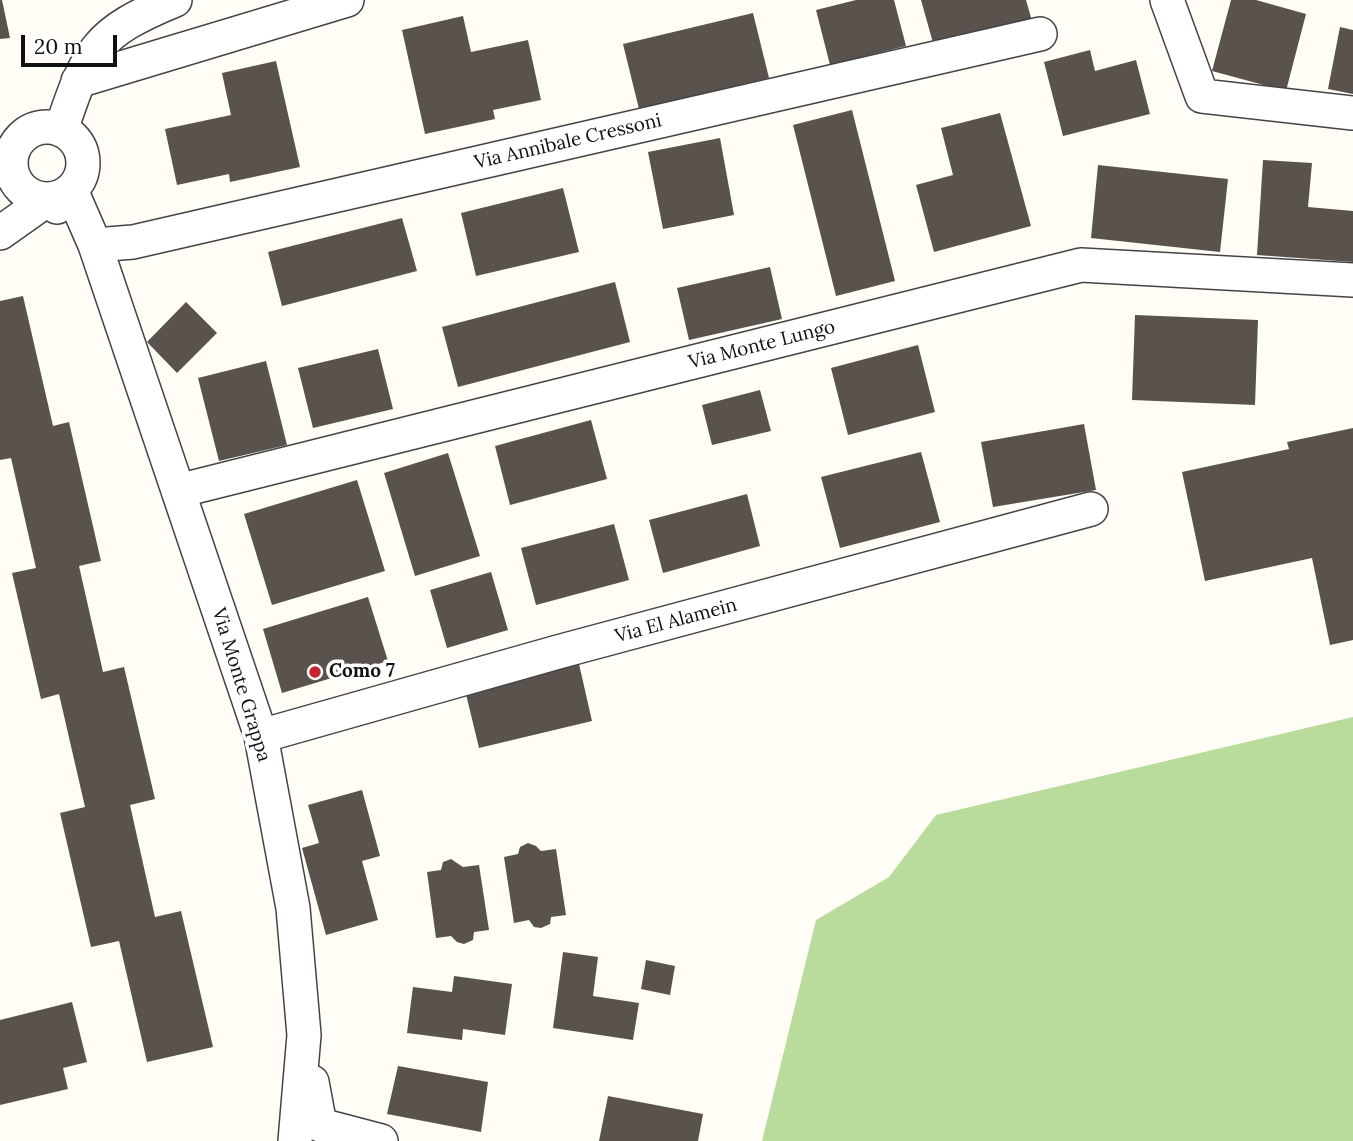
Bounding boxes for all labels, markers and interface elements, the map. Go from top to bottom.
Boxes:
scale bar [24,21,121,65]
text: 20 m [34,33,83,60]
street label: Via Annibale Cressoni [472,109,664,175]
street label: Via Monte Lungo [686,316,838,374]
street label: Via El Alamein [613,594,739,648]
street label: Via Monte Grappa [207,605,275,765]
place label: Como 7 [329,661,395,683]
marker: Como 7 [307,664,323,680]

